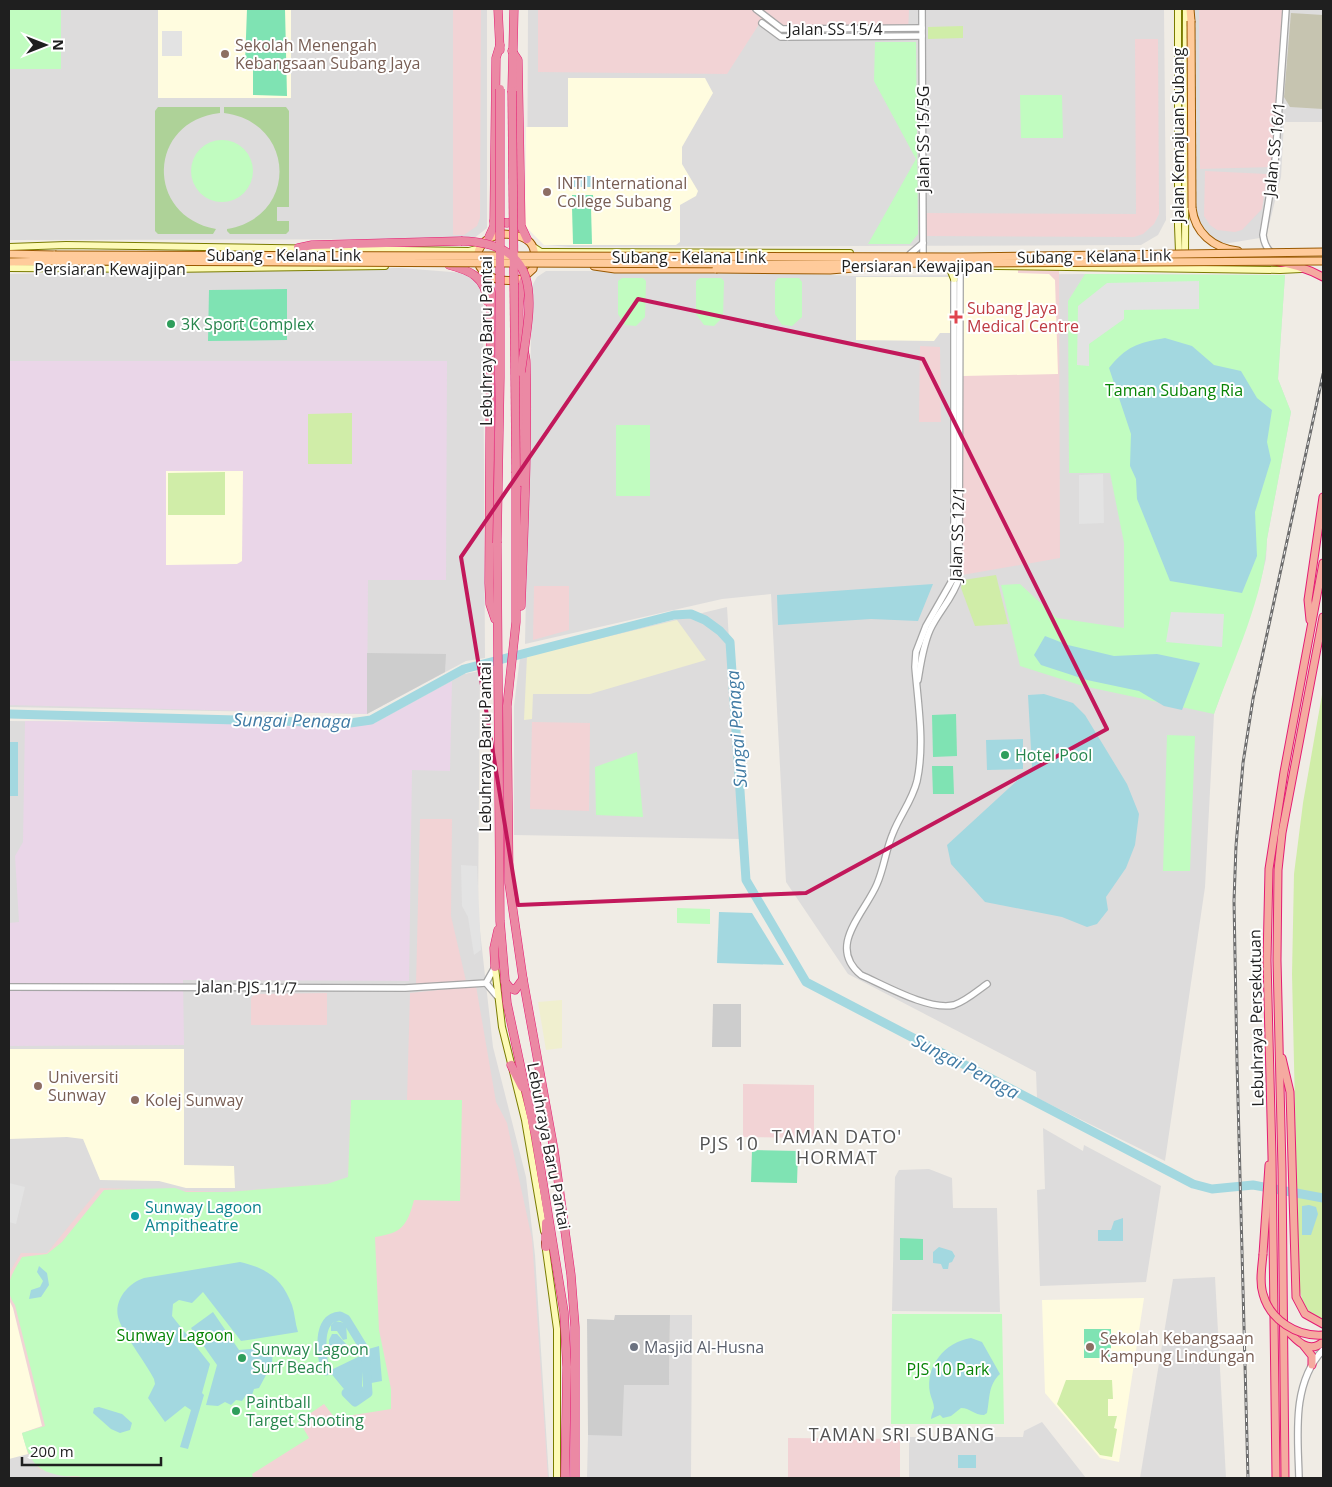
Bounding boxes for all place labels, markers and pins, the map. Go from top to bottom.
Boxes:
place label: Sekolah Menengah Kebangsaan Subang Jaya [235,34,420,74]
marker: Sekolah Menengah Kebangsaan Subang Jaya [219,48,231,60]
place label: INTI International College Subang [557,172,687,212]
marker: INTI International College Subang [541,186,553,198]
place label: Subang Jaya Medical Centre [967,297,1079,337]
marker: Subang Jaya Medical Centre [949,310,963,324]
place label: 3K Sport Complex [181,313,315,335]
marker: 3K Sport Complex [165,318,177,330]
place label: Hotel Pool [1015,744,1092,766]
marker: Hotel Pool [999,749,1011,761]
place label: Universiti Sunway [48,1066,118,1106]
marker: Universiti Sunway [32,1080,44,1092]
place label: Kolej Sunway [145,1089,244,1111]
marker: Kolej Sunway [129,1094,141,1106]
place label: Sunway Lagoon Ampitheatre [145,1196,262,1236]
marker: Sunway Lagoon Ampitheatre [129,1210,141,1222]
place label: Sekolah Kebangsaan Kampung Lindungan [1100,1327,1255,1367]
place label: Masjid Al-Husna [644,1336,764,1358]
place label: Sunway Lagoon Surf Beach [252,1338,369,1378]
marker: Masjid Al-Husna [628,1341,640,1353]
marker: Sekolah Kebangsaan Kampung Lindungan [1084,1341,1096,1353]
marker: Sunway Lagoon Surf Beach [236,1352,248,1364]
place label: Paintball Target Shooting [246,1391,364,1431]
marker: Paintball Target Shooting [230,1405,242,1417]

